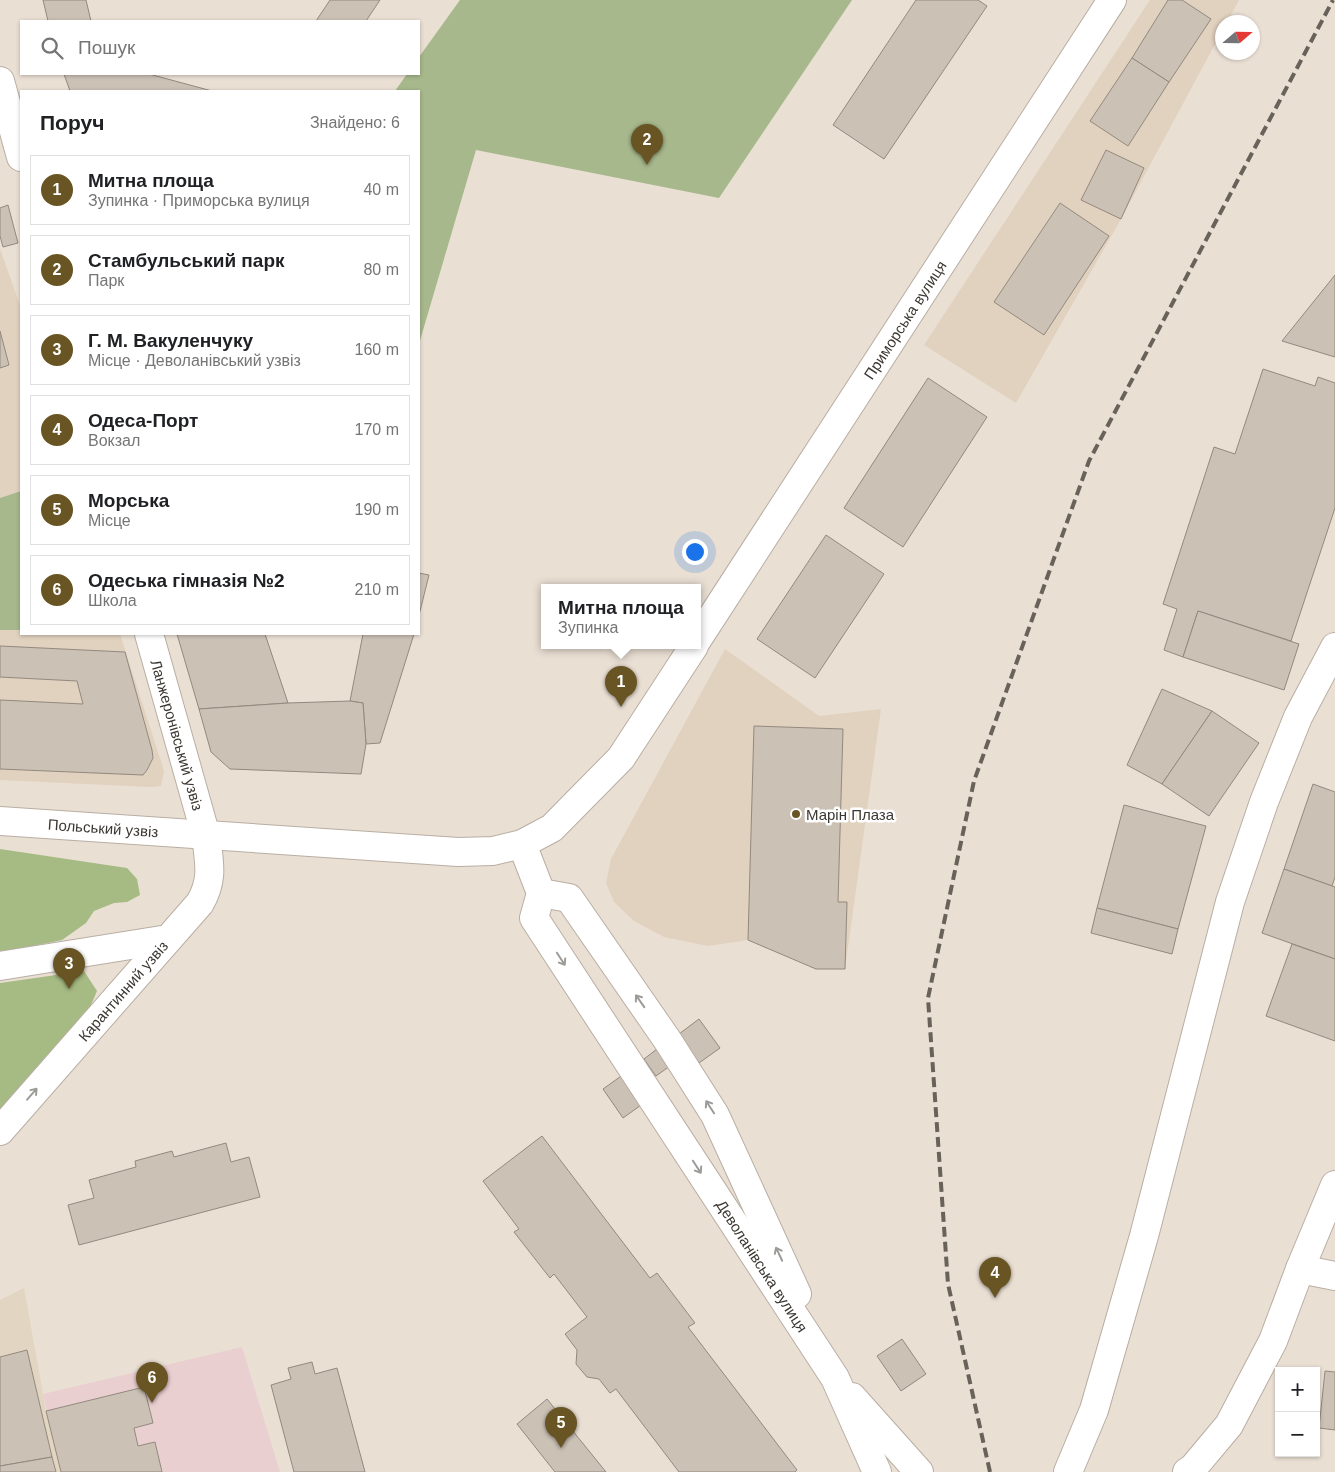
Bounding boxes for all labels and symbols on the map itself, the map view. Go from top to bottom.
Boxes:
north arrow [1215,15,1260,60]
pin: 2 [631,124,663,165]
street label: Приморська вулиця [860,258,950,382]
your location [682,539,708,565]
street label: Ланжеронівський узвіз [147,658,207,813]
pin: 1 [605,666,637,707]
place label: Марін Плаза [806,806,895,823]
marker: Марін Плаза [790,808,802,820]
street label: Польський узвіз [47,816,159,840]
street label: Карантинний узвіз [75,937,171,1045]
pin: 3 [53,948,85,989]
one-way arrow [556,951,566,965]
one-way arrow [635,995,645,1009]
one-way arrow [26,1088,37,1101]
one-way arrow [704,1100,715,1114]
one-way arrow [693,1159,703,1173]
street label: Деволанівська вулиця [713,1197,811,1335]
one-way arrow [773,1247,783,1262]
pin: 4 [979,1257,1011,1298]
pin: 6 [136,1362,168,1403]
pin: 5 [545,1407,577,1448]

